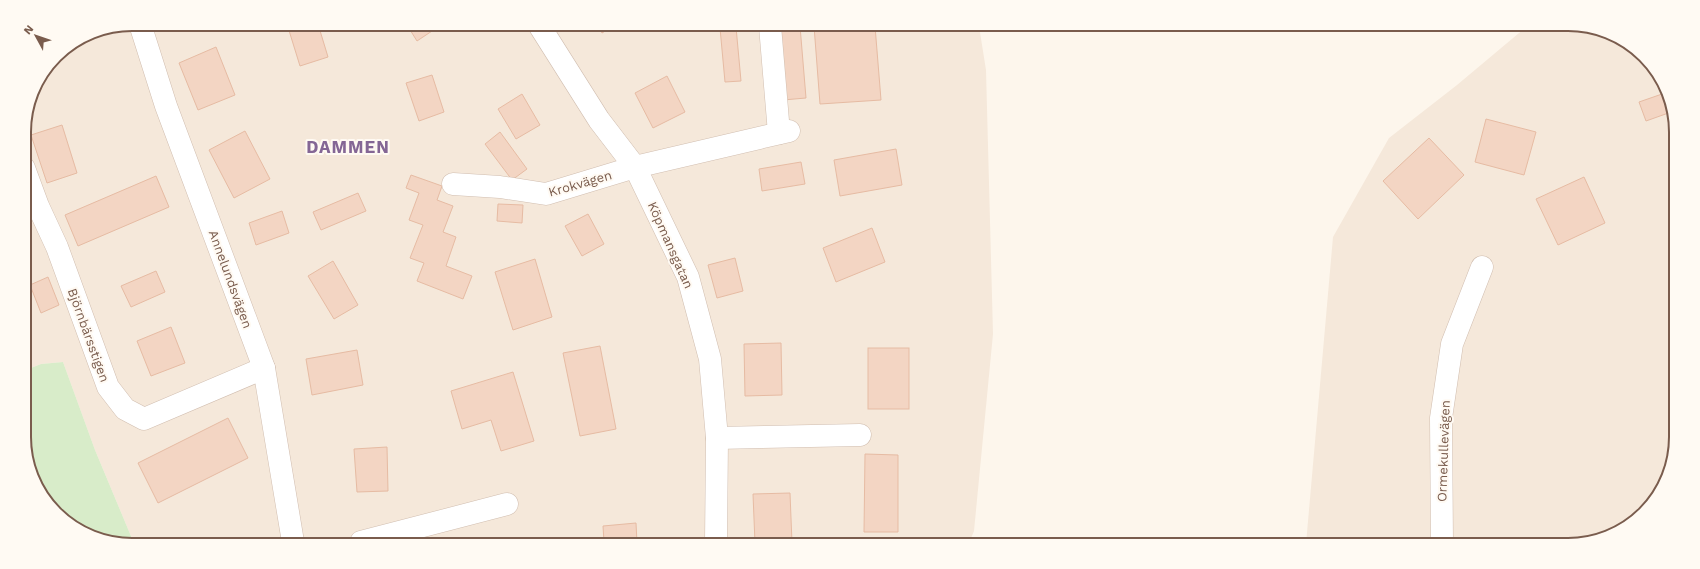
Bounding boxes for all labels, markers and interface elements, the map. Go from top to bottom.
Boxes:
north arrow [16,16,56,56]
text: N [21,23,36,37]
district label: DAMMEN [306,137,390,157]
street label: Krokvägen [547,167,614,200]
street label: Köpmansgatan [645,199,696,291]
street label: Annelundsvägen [206,228,255,330]
street label: Björnbärsstigen [65,286,112,384]
street label: Ormekullevägen [1434,400,1453,502]

